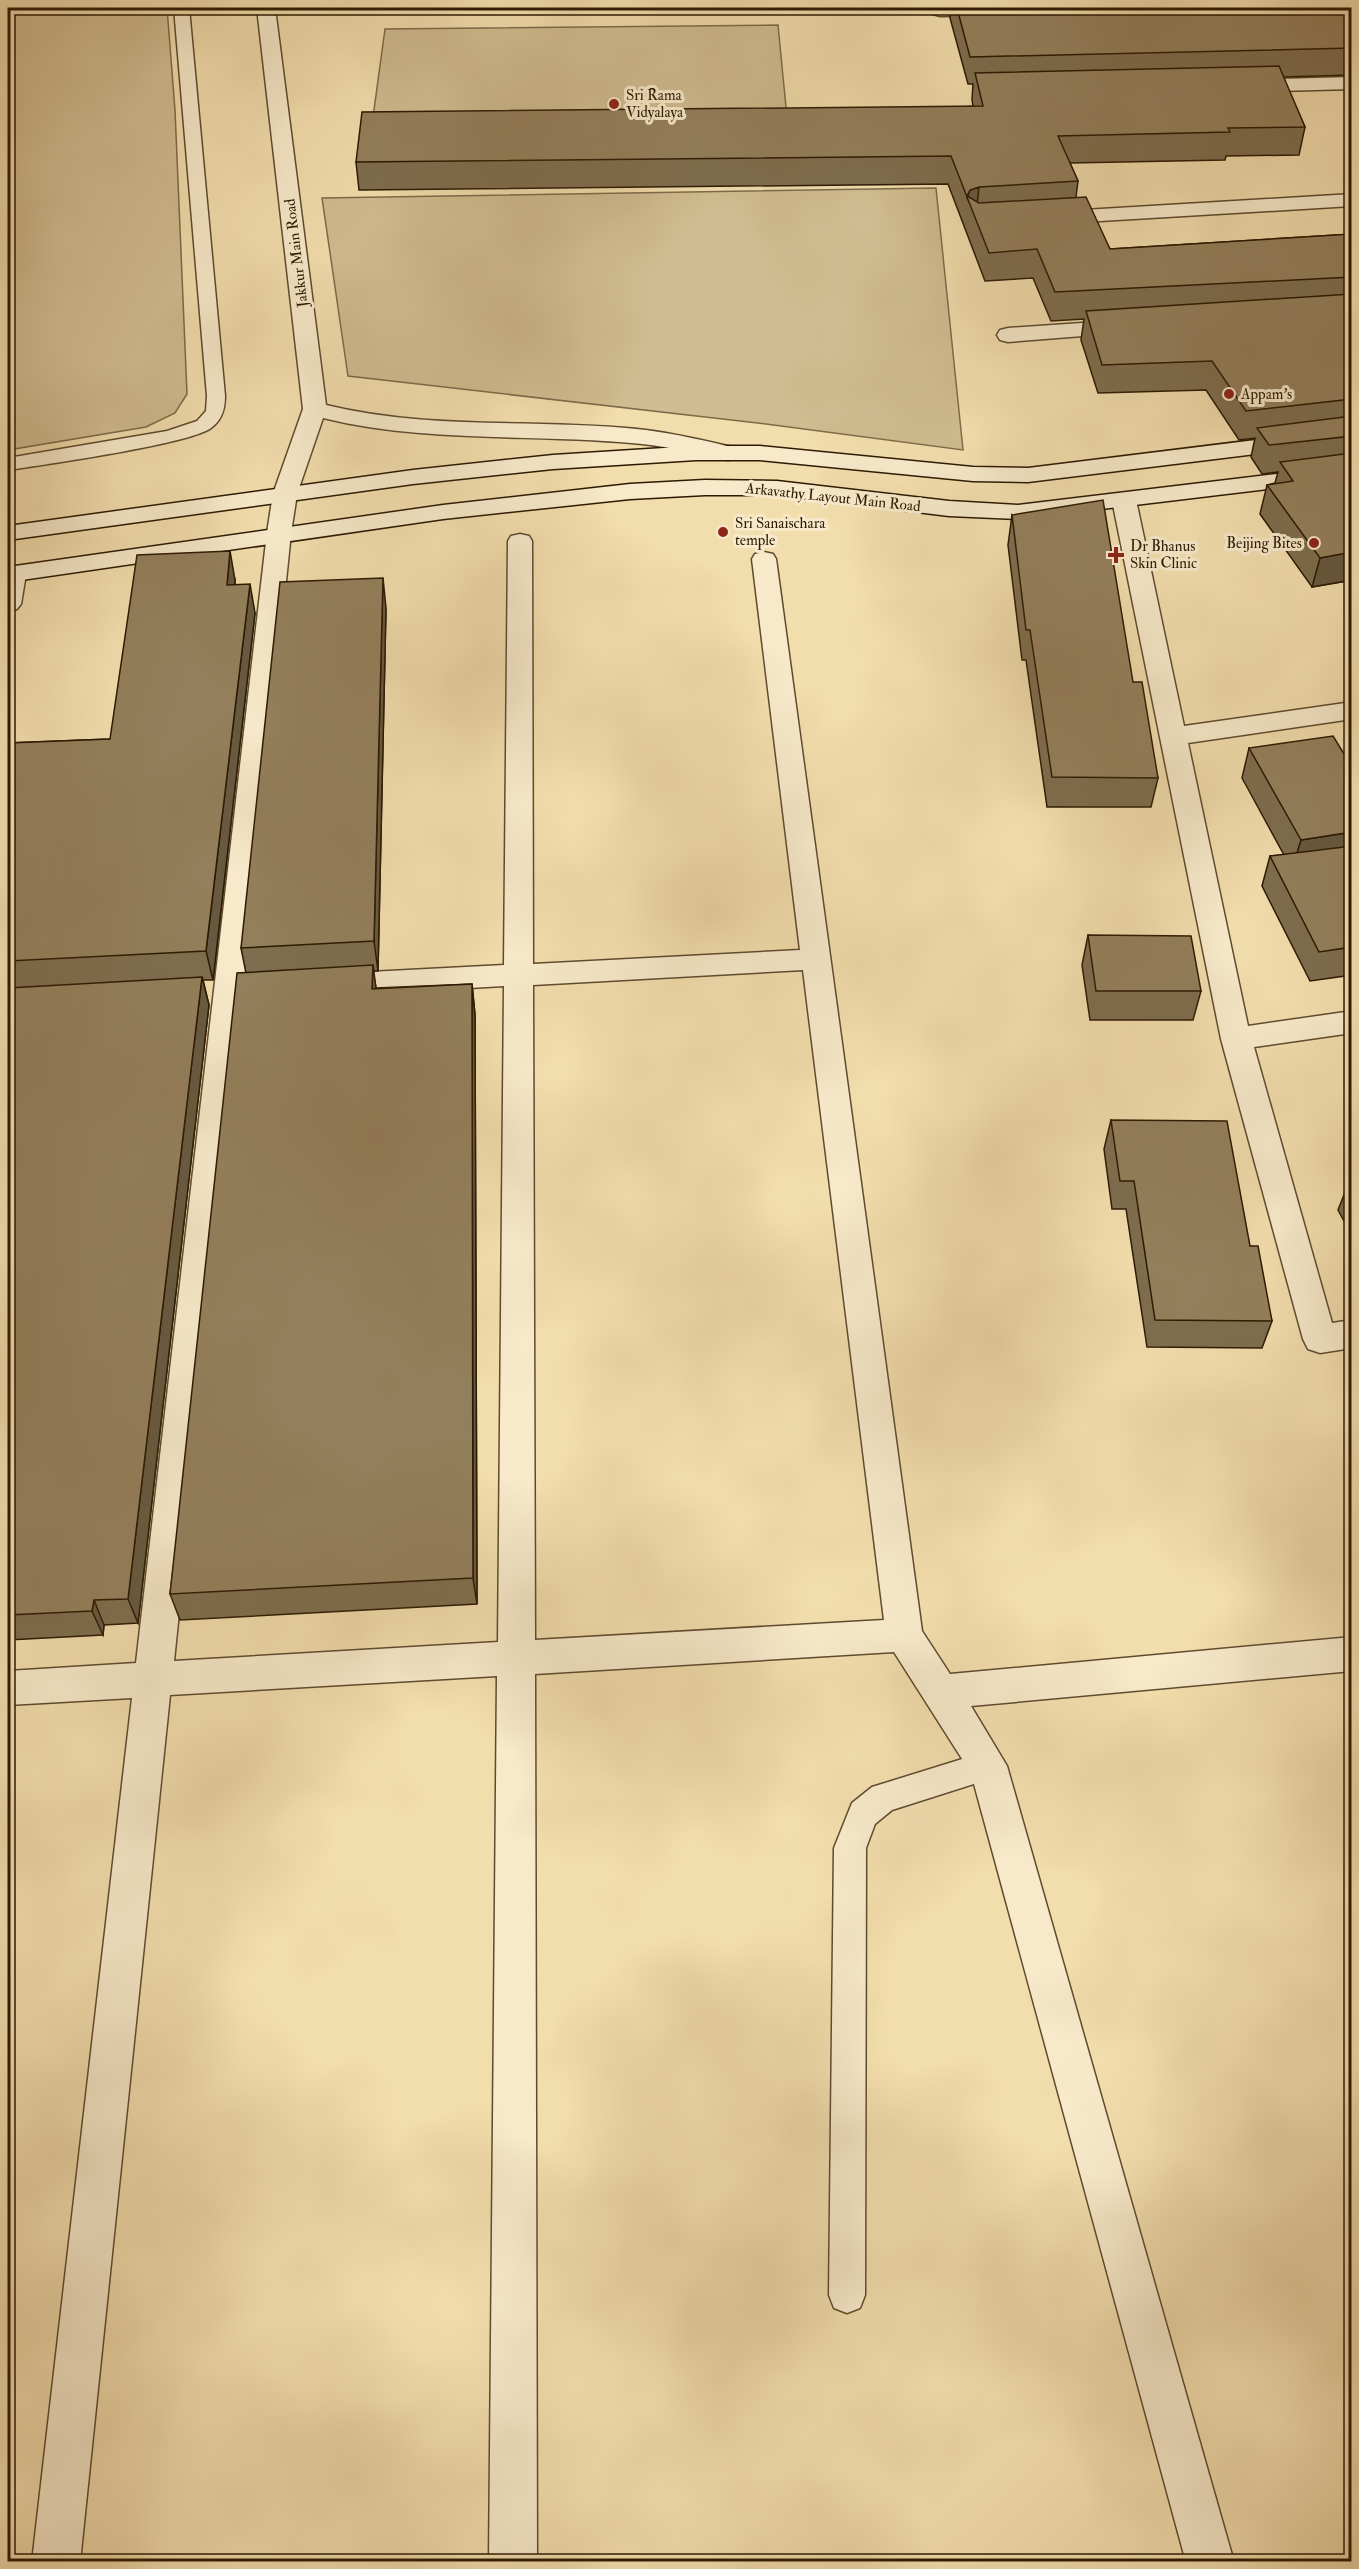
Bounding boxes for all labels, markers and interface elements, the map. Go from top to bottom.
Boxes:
place label: Sri Rama Vidyalaya [626,86,684,122]
marker: Sri Rama Vidyalaya [607,97,621,111]
street label: Jakkur Main Road [280,197,314,309]
place label: Appam's [1240,385,1292,405]
marker: Appam's [1222,387,1236,401]
street label: Arkavathy Layout Main Road [743,479,922,516]
place label: Sri Sanaischara temple [735,514,826,551]
marker: Sri Sanaischara temple [716,525,730,539]
place label: Beijing Bites [1226,534,1302,553]
marker: Beijing Bites [1307,536,1321,550]
place label: Dr Bhanus Skin Clinic [1130,537,1197,573]
marker: Dr Bhanus Skin Clinic [1107,546,1125,564]

